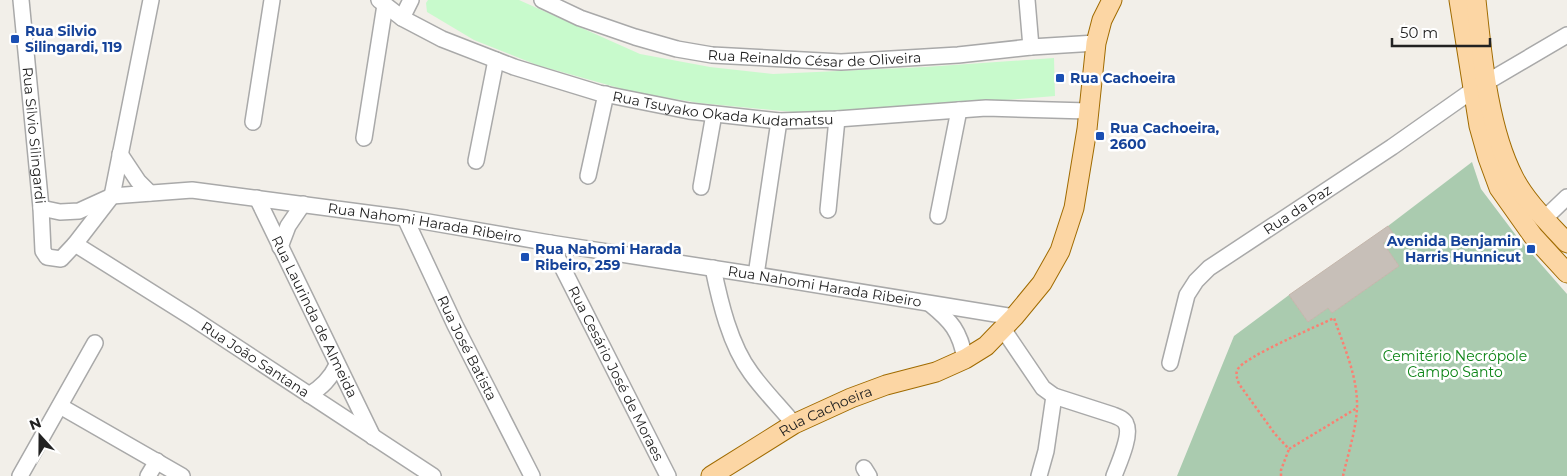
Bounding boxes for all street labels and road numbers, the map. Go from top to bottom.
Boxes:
street label: Rua Reinaldo César de Oliveira [707,46,922,71]
street label: Rua Silvio Silingardi [18,66,50,205]
street label: Rua Tsuyako Okada Kudamatsu [611,87,834,130]
street label: Rua da Paz [1260,181,1335,239]
street label: Rua Nahomi Harada Ribeiro [327,199,523,247]
street label: Rua Laurinda de Almeida [268,233,362,401]
street label: Rua Nahomi Harada Ribeiro [727,262,923,311]
street label: Rua Cesário José de Moraes [564,283,668,464]
street label: Rua José Batista [433,293,501,403]
street label: Rua João Santana [198,317,313,401]
street label: Rua Cachoeira [775,382,875,440]

